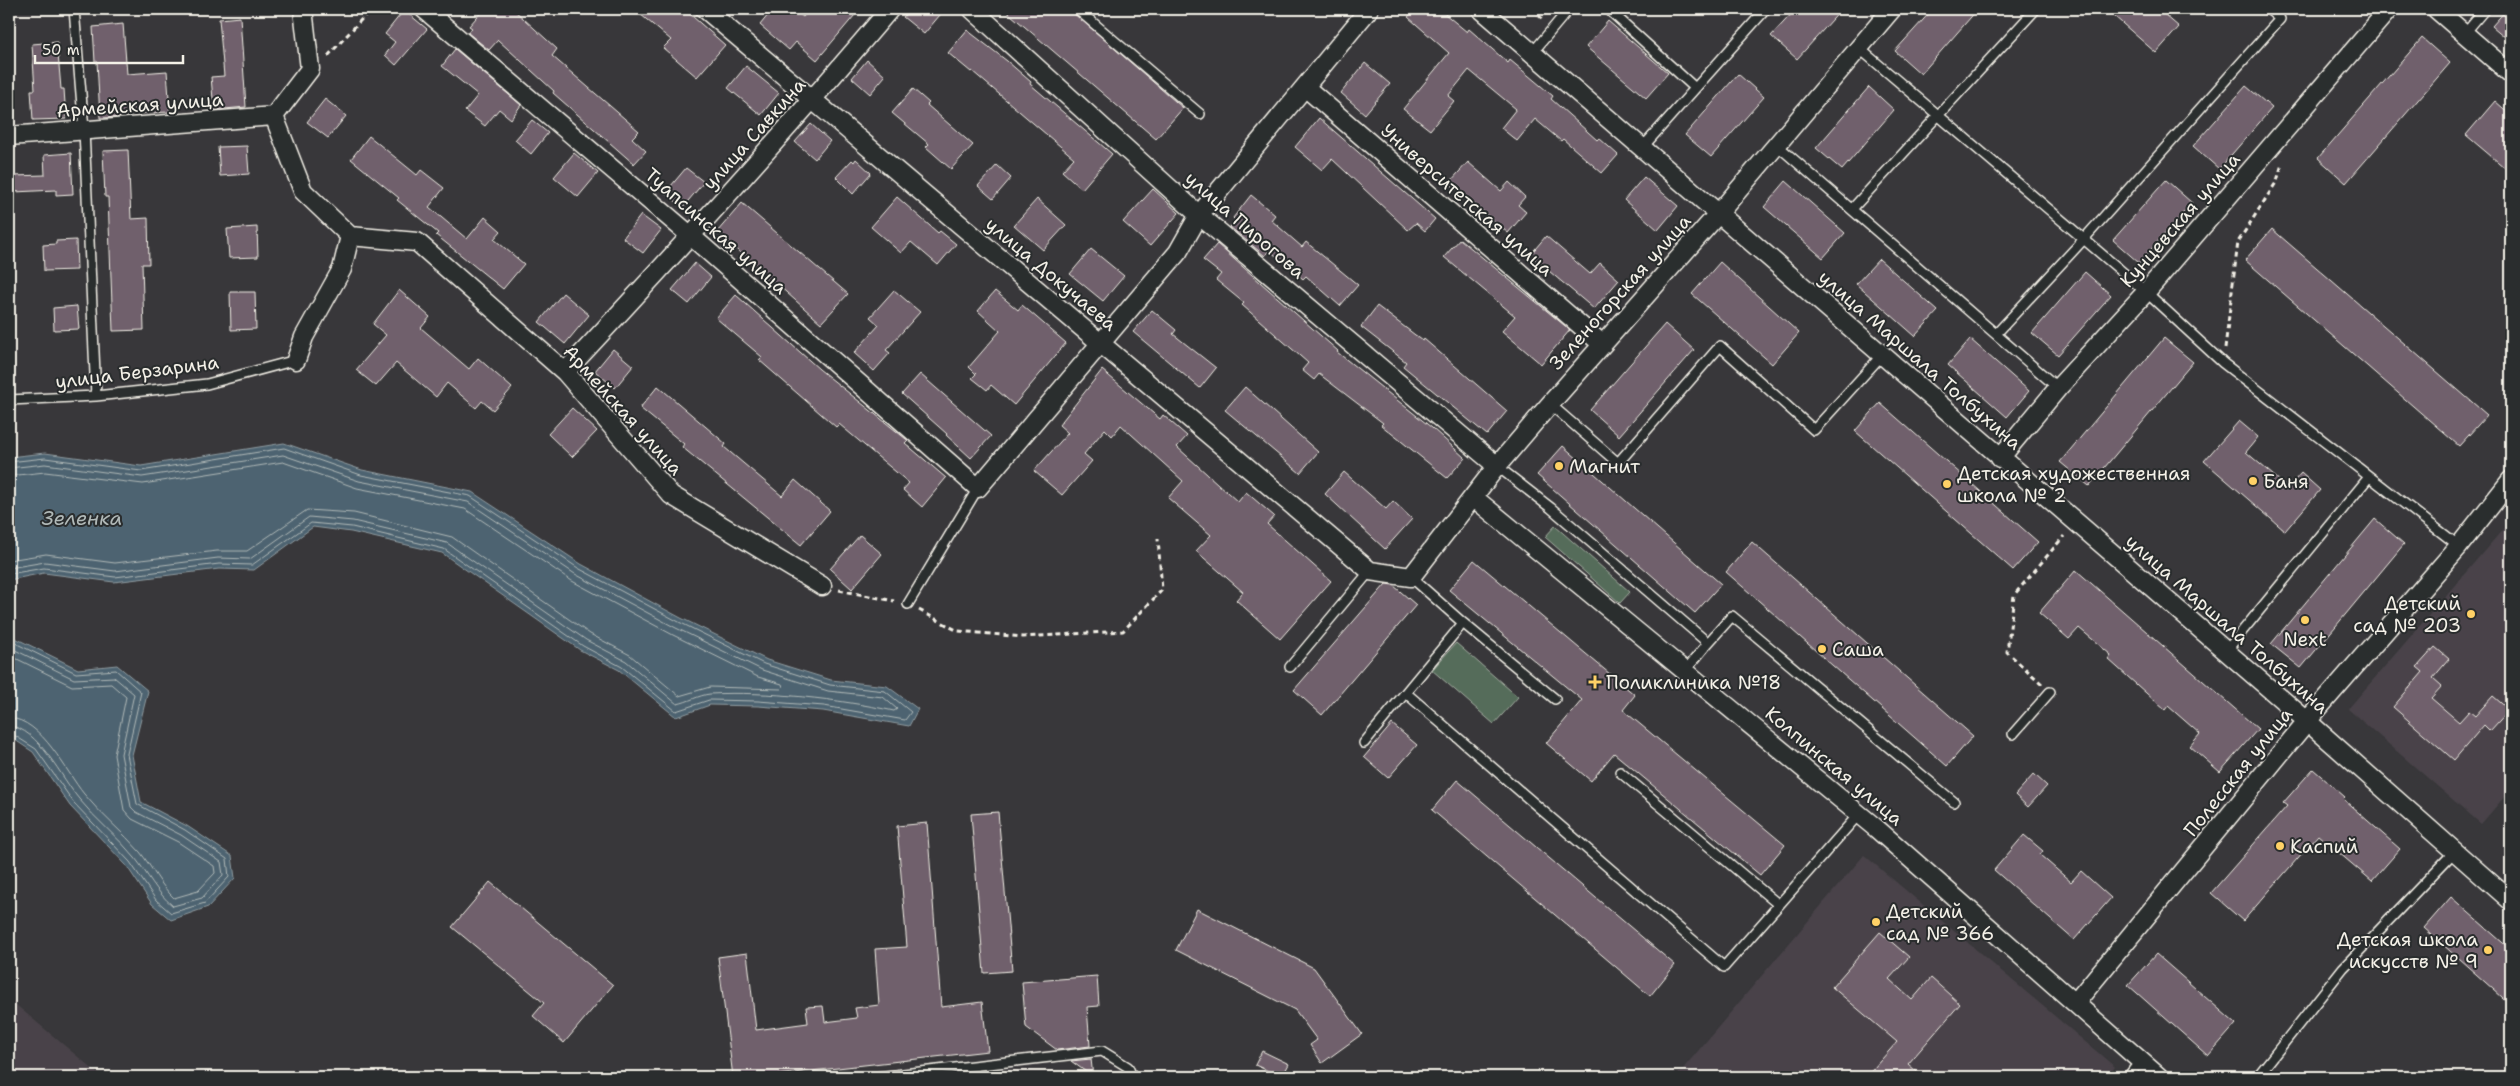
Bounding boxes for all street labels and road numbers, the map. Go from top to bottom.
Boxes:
street label: улица Савкина [697,73,811,195]
street label: Армейская улица [56,87,224,123]
street label: Университетская улица [1376,118,1559,282]
street label: Кунцевская улица [2114,147,2246,293]
street label: Туапсинская улица [639,162,793,300]
street label: улица Пирогова [1180,166,1311,284]
street label: Зеленогорская улица [1544,209,1697,375]
street label: улица Докучаева [980,212,1122,336]
street label: улица Маршала Толбухина [1813,265,2027,455]
street label: Армейская улица [558,340,688,481]
street label: улица Берзарина [54,350,220,394]
street label: улица Маршала Толбухина [2120,529,2334,719]
street label: Колпинская улица [1760,701,1908,831]
street label: Полесская улица [2178,702,2298,842]

